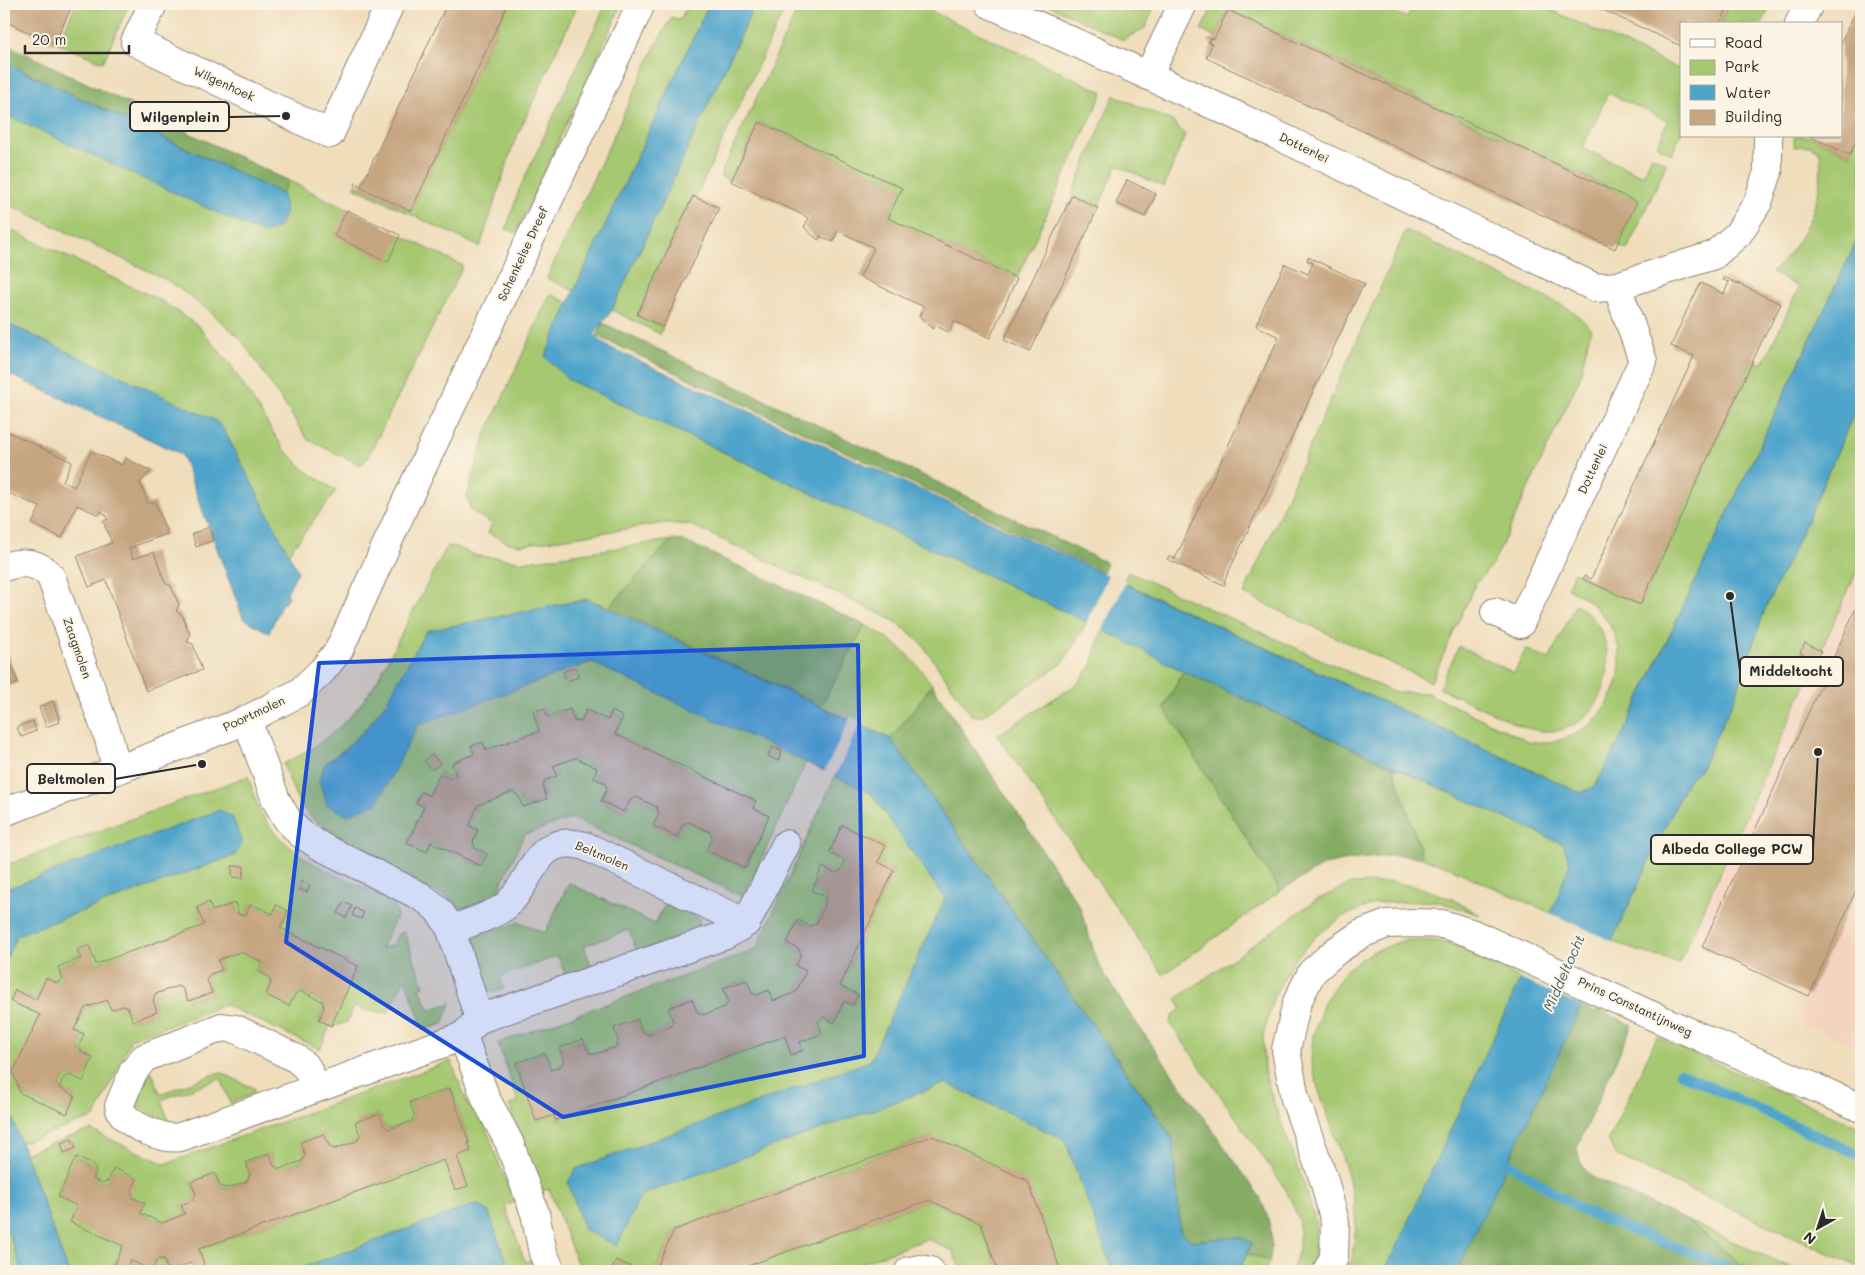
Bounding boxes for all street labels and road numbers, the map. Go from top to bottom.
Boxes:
street label: Wilgenhoek [191,62,258,104]
street label: Dotterlei [1277,128,1332,166]
street label: Schenkelse Dreef [493,204,551,303]
street label: Dotterlei [1574,441,1611,496]
street label: Zaagmolen [60,615,96,680]
street label: Poortmolen [220,692,287,734]
street label: Beltmolen [573,837,632,874]
street label: Prins Constantijnweg [1576,973,1695,1040]

